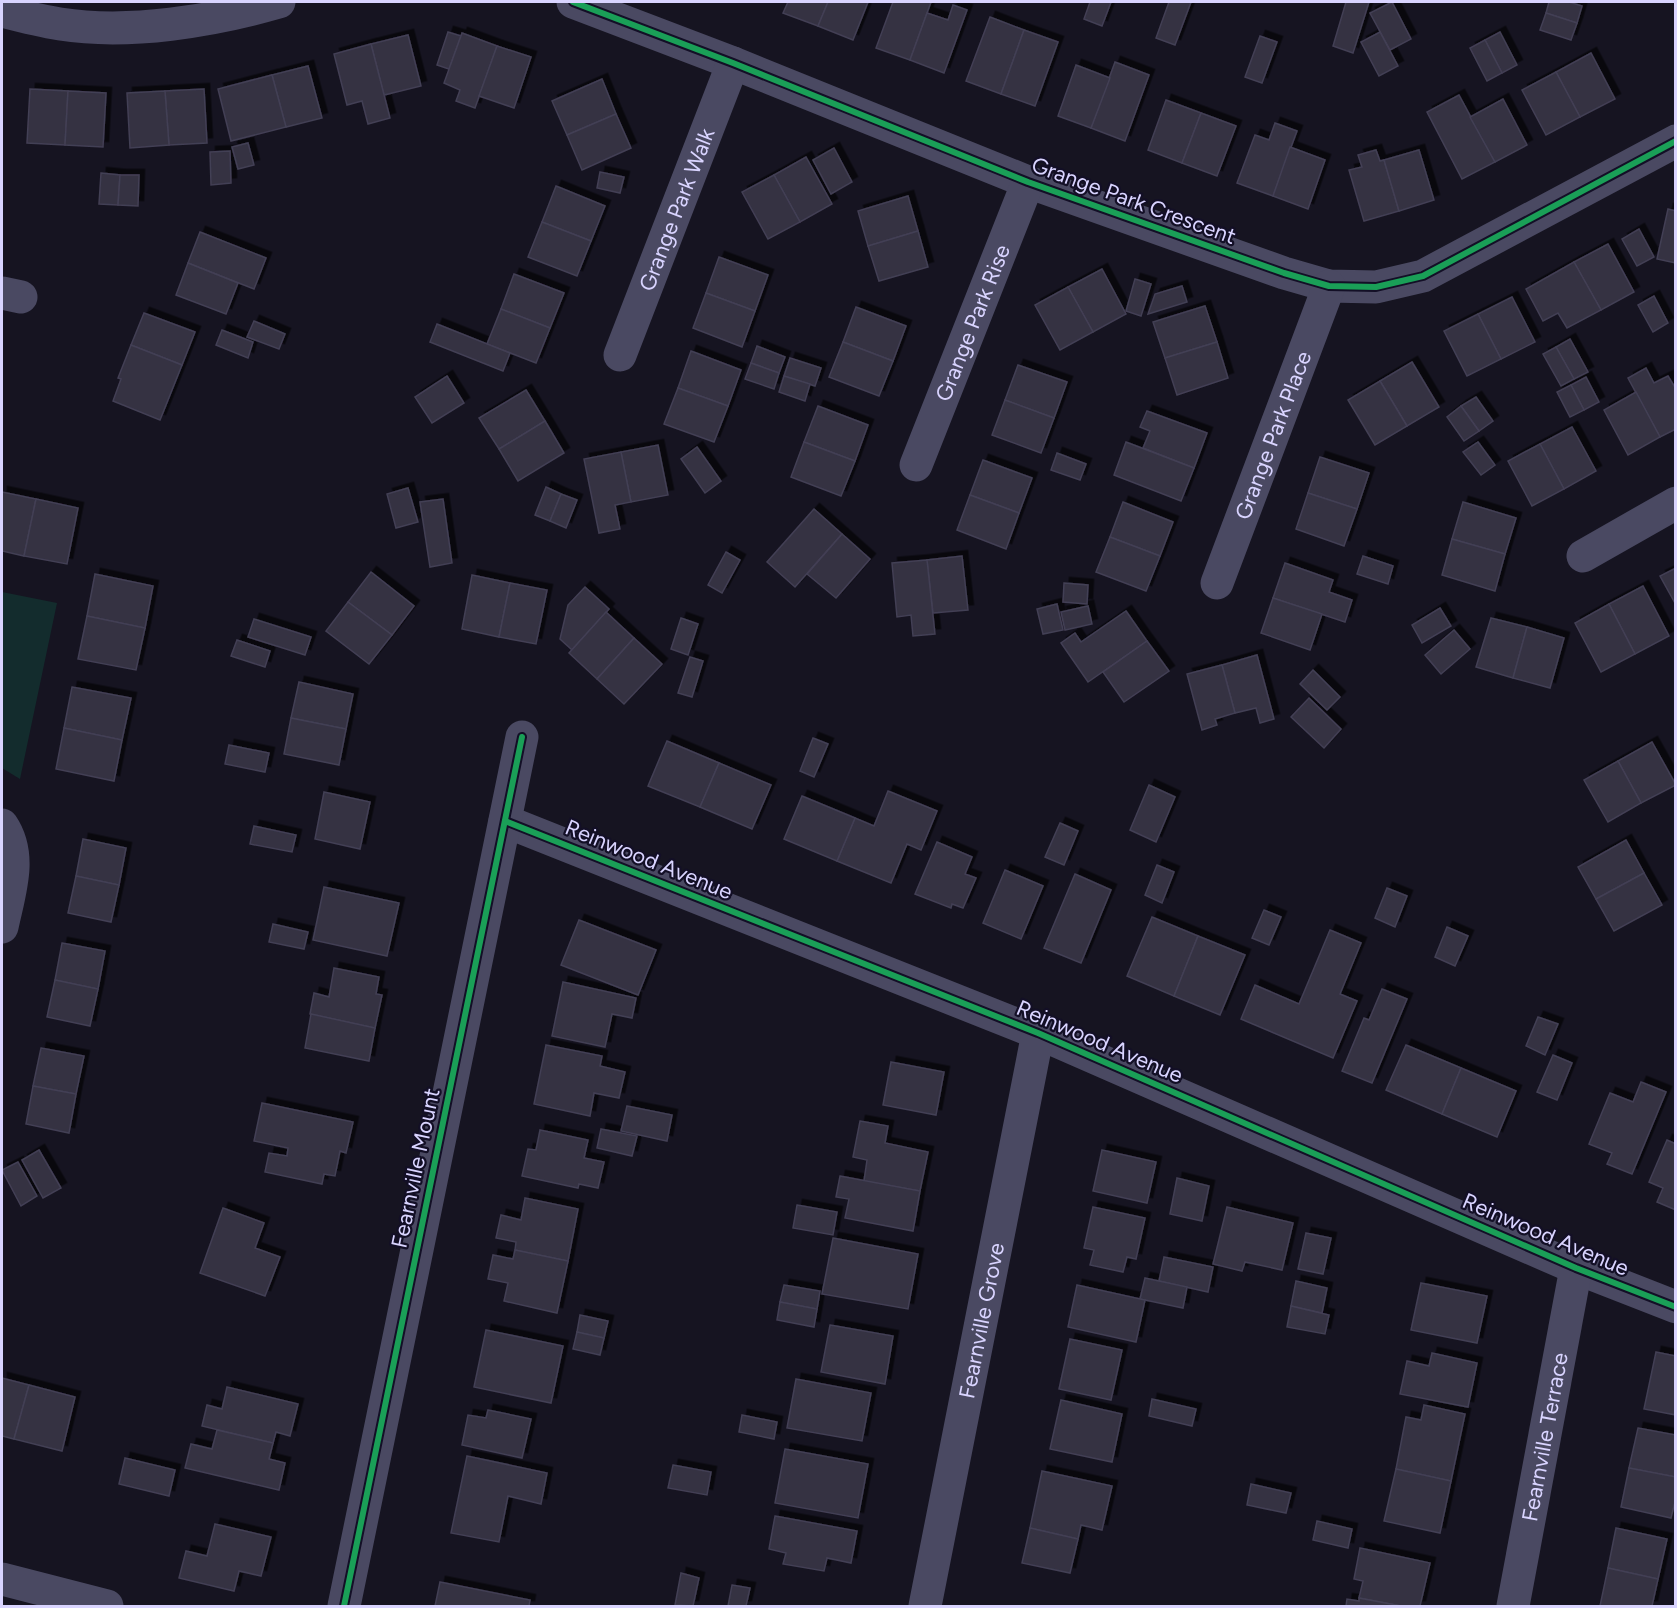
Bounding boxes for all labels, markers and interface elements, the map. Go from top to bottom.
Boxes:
street label: Grange Park Walk [633,124,721,295]
street label: Grange Park Crescent [1028,151,1240,250]
street label: Grange Park Rise [930,241,1016,405]
street label: Grange Park Place [1229,347,1317,523]
street label: Reinwood Avenue [561,814,736,905]
street label: Reinwood Avenue [1012,994,1187,1089]
street label: Fearnville Mount [385,1086,446,1250]
street label: Reinwood Avenue [1458,1187,1633,1282]
street label: Fearnville Grove [953,1240,1010,1401]
street label: Fearnville Terrace [1516,1350,1574,1524]

